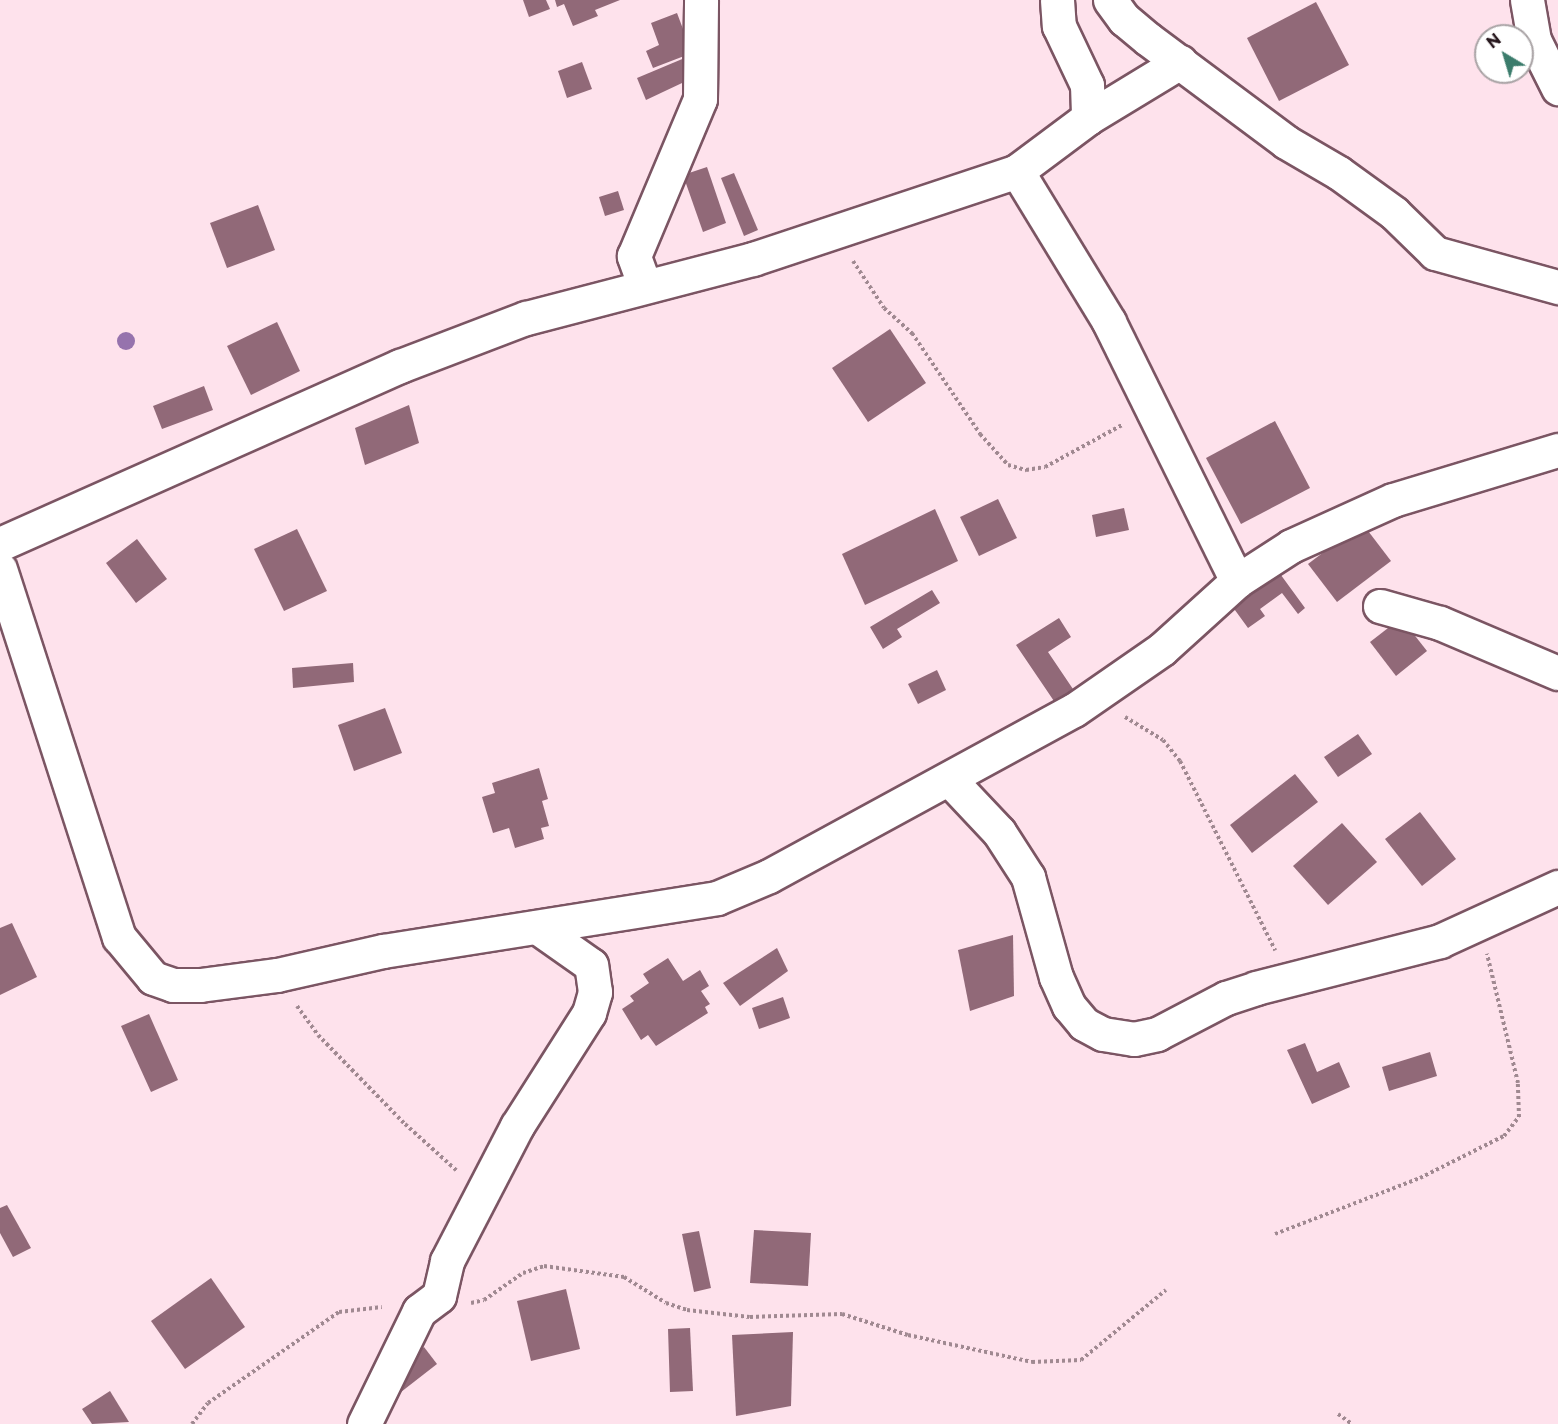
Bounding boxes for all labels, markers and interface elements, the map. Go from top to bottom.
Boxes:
north arrow [1474,24,1534,84]
text: N [1483,30,1505,52]

